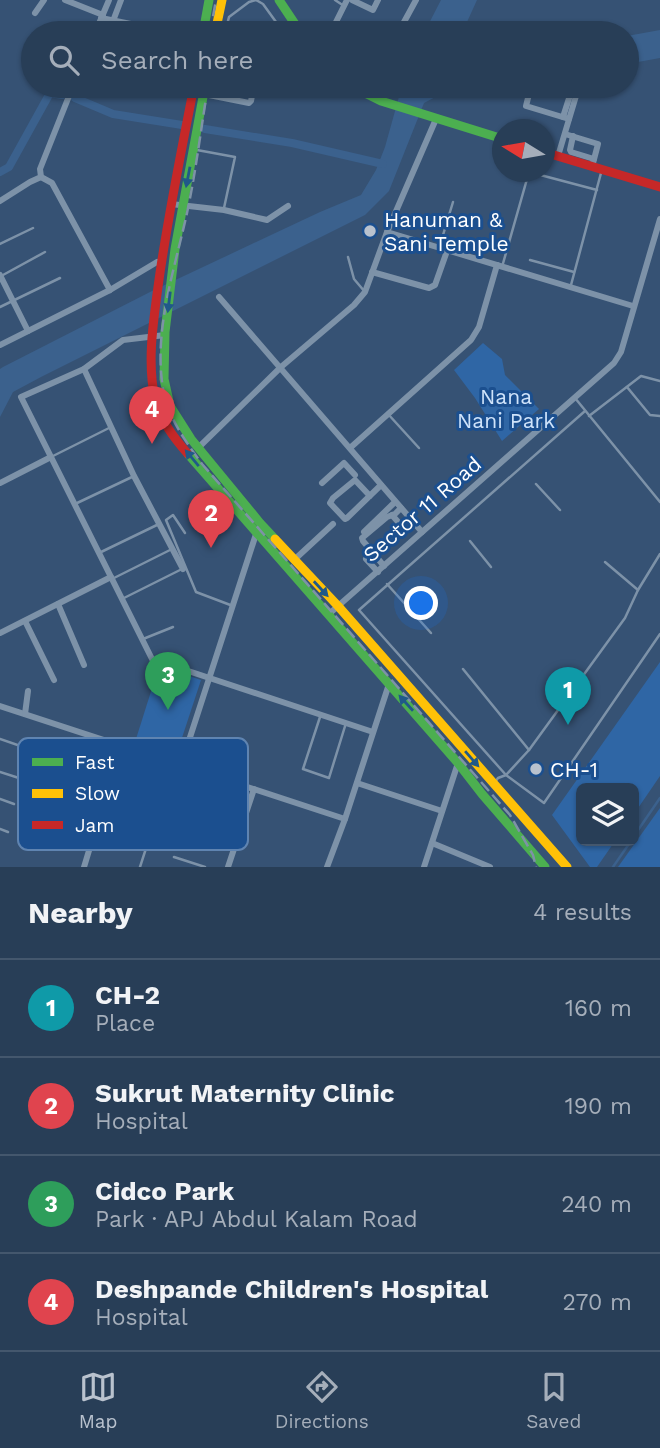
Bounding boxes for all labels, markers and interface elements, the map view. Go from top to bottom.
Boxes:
search box [21,21,639,98]
icon: search [45,41,83,79]
text: Search here [101,45,253,75]
north arrow [492,119,555,182]
one-way arrow [183,166,194,188]
place label: Hanuman & Sani Temple [384,207,509,256]
marker: Hanuman & Sani Temple [362,223,378,239]
one-way arrow [163,291,174,313]
park label: Nana Nani Park [457,384,555,433]
pin: 4 [129,386,175,444]
one-way arrow [184,450,199,468]
street label: Sector 11 Road [358,451,486,567]
pin: 2 [188,490,234,548]
one-way arrow [313,580,329,597]
your location [404,586,438,620]
pin: 3 [145,652,191,710]
pin: 1 [545,667,591,725]
one-way arrow [398,695,414,712]
legend [18,738,248,850]
one-way arrow [464,750,480,768]
text: Fast [75,751,114,774]
place label: CH-1 [550,757,598,782]
marker: CH-1 [528,761,544,777]
text: Slow [75,782,120,805]
map controls [576,783,639,846]
button: layers [576,783,639,846]
text: Jam [75,814,114,837]
text: Nearby [28,895,133,930]
text: 4 results [533,899,632,926]
text: CH-2 [95,980,160,1010]
text: 1 [46,995,56,1022]
text: 160 m [565,995,632,1022]
text: Place [95,1010,155,1037]
text: Sukrut Maternity Clinic [95,1078,395,1108]
text: 2 [44,1093,58,1120]
text: 190 m [565,1093,632,1120]
text: Hospital [95,1108,188,1135]
text: Cidco Park [95,1176,234,1206]
text: 3 [44,1191,58,1218]
text: 240 m [561,1191,632,1218]
text: Park · APJ Abdul Kalam Road [95,1206,418,1233]
text: Deshpande Children's Hospital [95,1274,488,1304]
text: 4 [44,1289,58,1316]
text: 270 m [563,1289,632,1316]
text: Hospital [95,1304,188,1331]
tab: Map [79,1368,117,1433]
tab: Directions [275,1368,369,1433]
tab: Saved [526,1368,581,1433]

